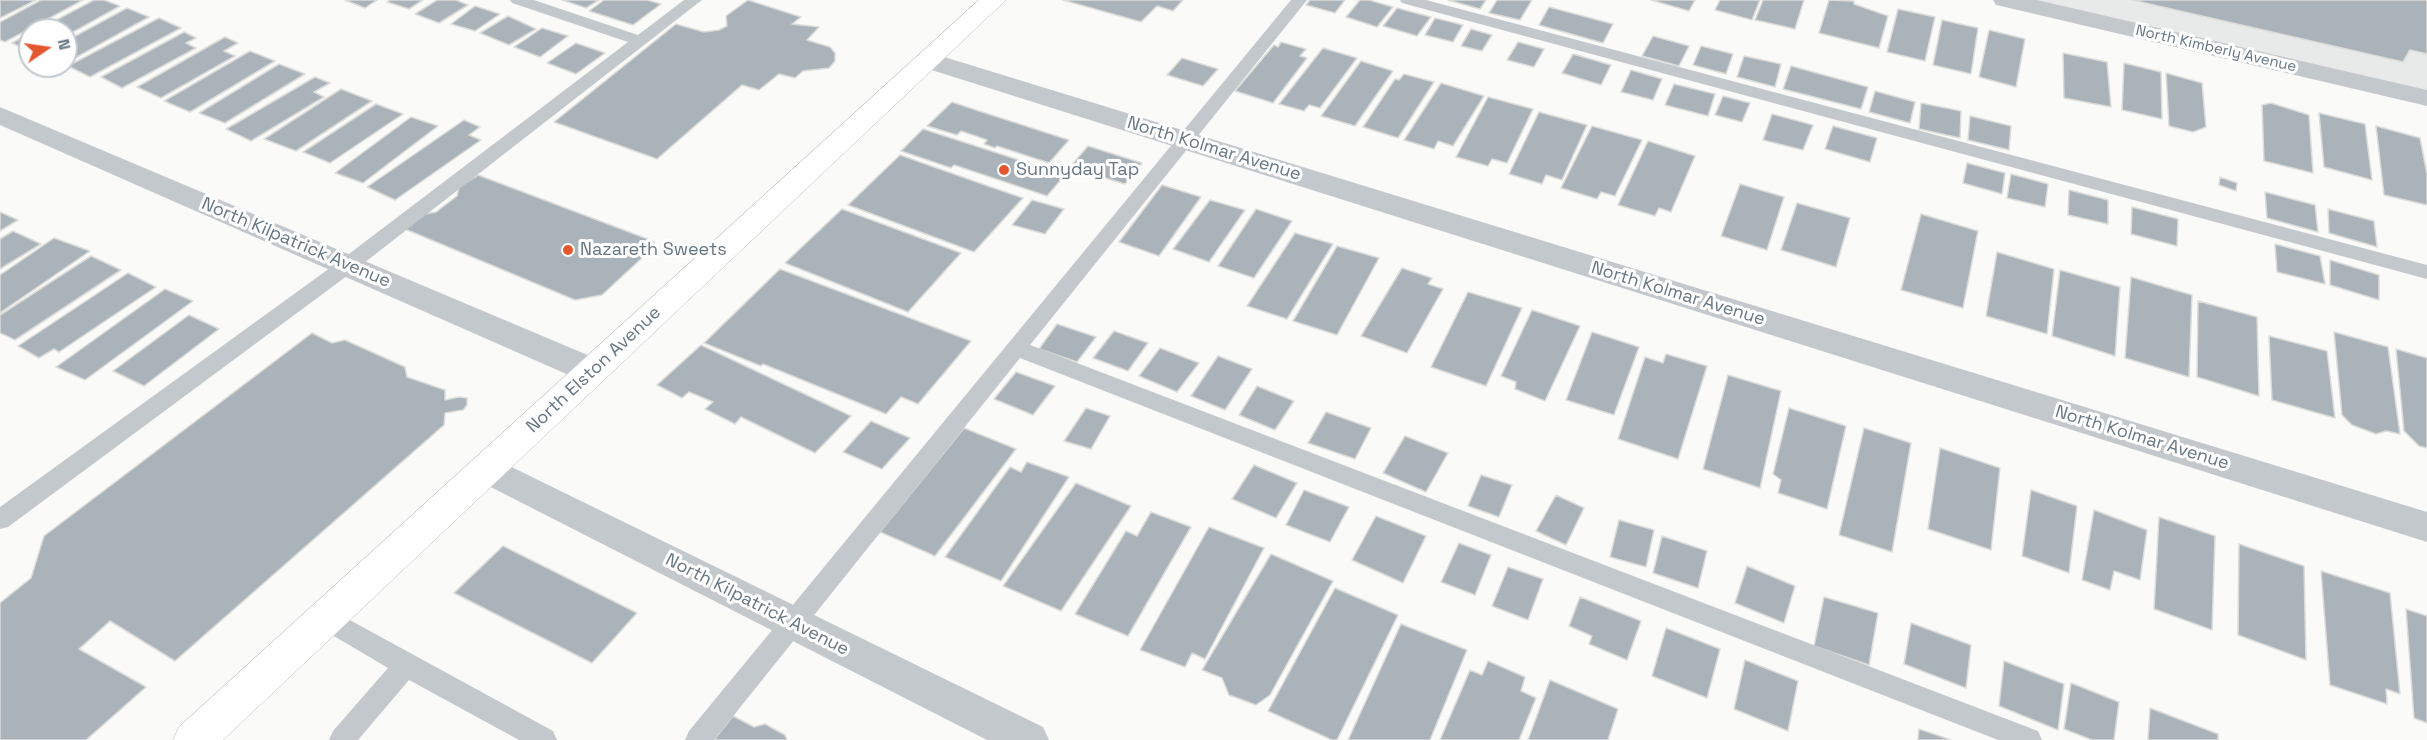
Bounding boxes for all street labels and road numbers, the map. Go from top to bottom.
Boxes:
street label: North Kimberly Avenue [2134,22,2298,76]
street label: North Kolmar Avenue [1124,112,1304,186]
street label: North Kilpatrick Avenue [198,193,394,293]
street label: North Kolmar Avenue [1588,257,1768,331]
street label: North Elston Avenue [522,302,666,438]
street label: North Kolmar Avenue [2052,401,2232,475]
street label: North Kilpatrick Avenue [662,549,852,661]

